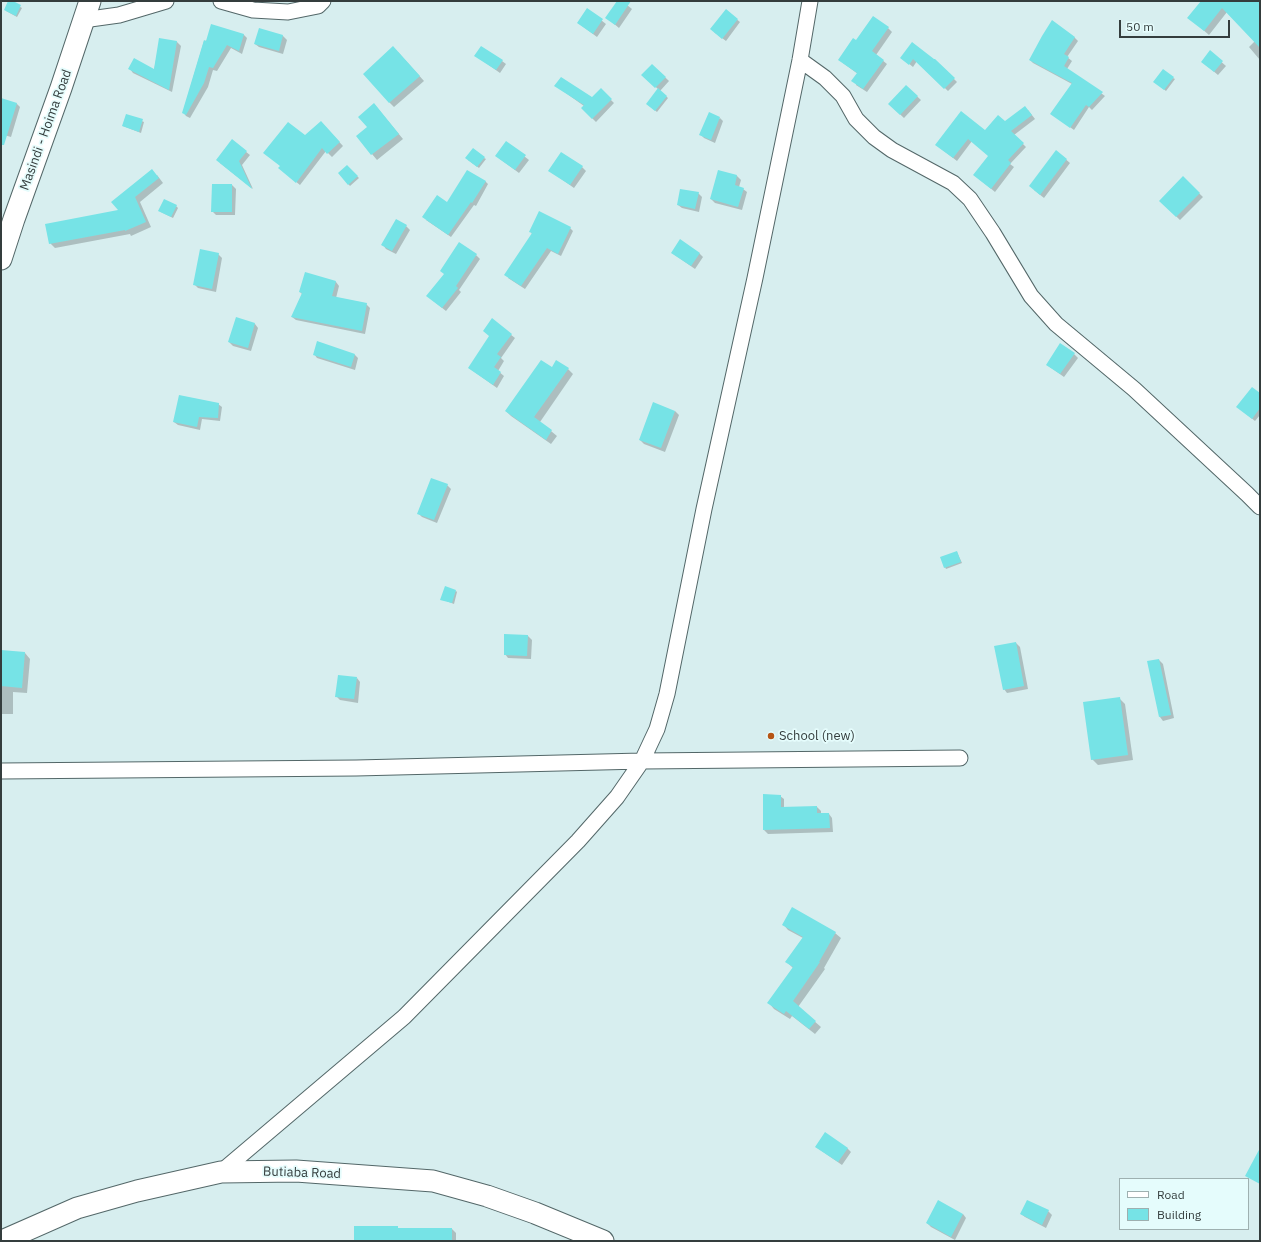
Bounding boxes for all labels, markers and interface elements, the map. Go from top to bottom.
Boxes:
scale bar [1121,12,1232,38]
text: 50 m [1126,19,1154,34]
street label: Masindi - Hoima Road [17,67,75,193]
place label: School (new) [779,728,855,744]
marker: School (new) [766,731,776,741]
street label: Butiaba Road [263,1164,341,1182]
legend [1119,1178,1249,1230]
text: Road [1157,1187,1185,1202]
text: Building [1157,1207,1201,1222]

